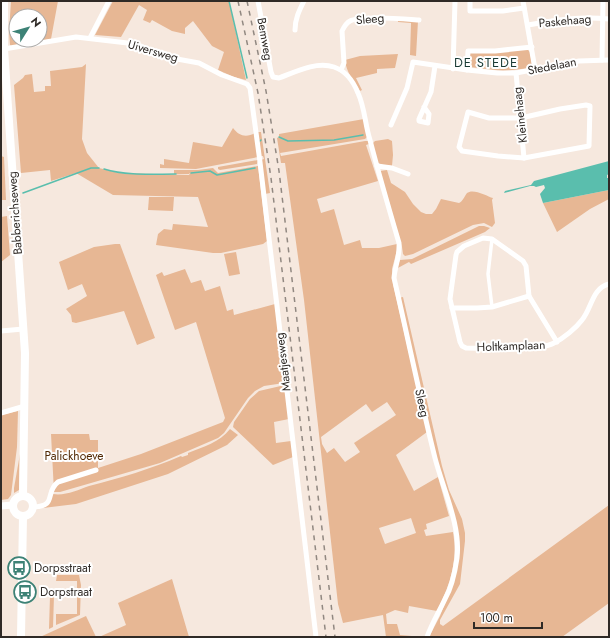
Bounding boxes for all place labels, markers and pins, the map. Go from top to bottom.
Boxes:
bus stop icon: Dorpsstraat [6,555,32,581]
place label: Dorpsstraat [34,559,91,577]
bus stop icon: Dorpstraat [12,579,38,605]
place label: Dorpstraat [40,583,92,601]

